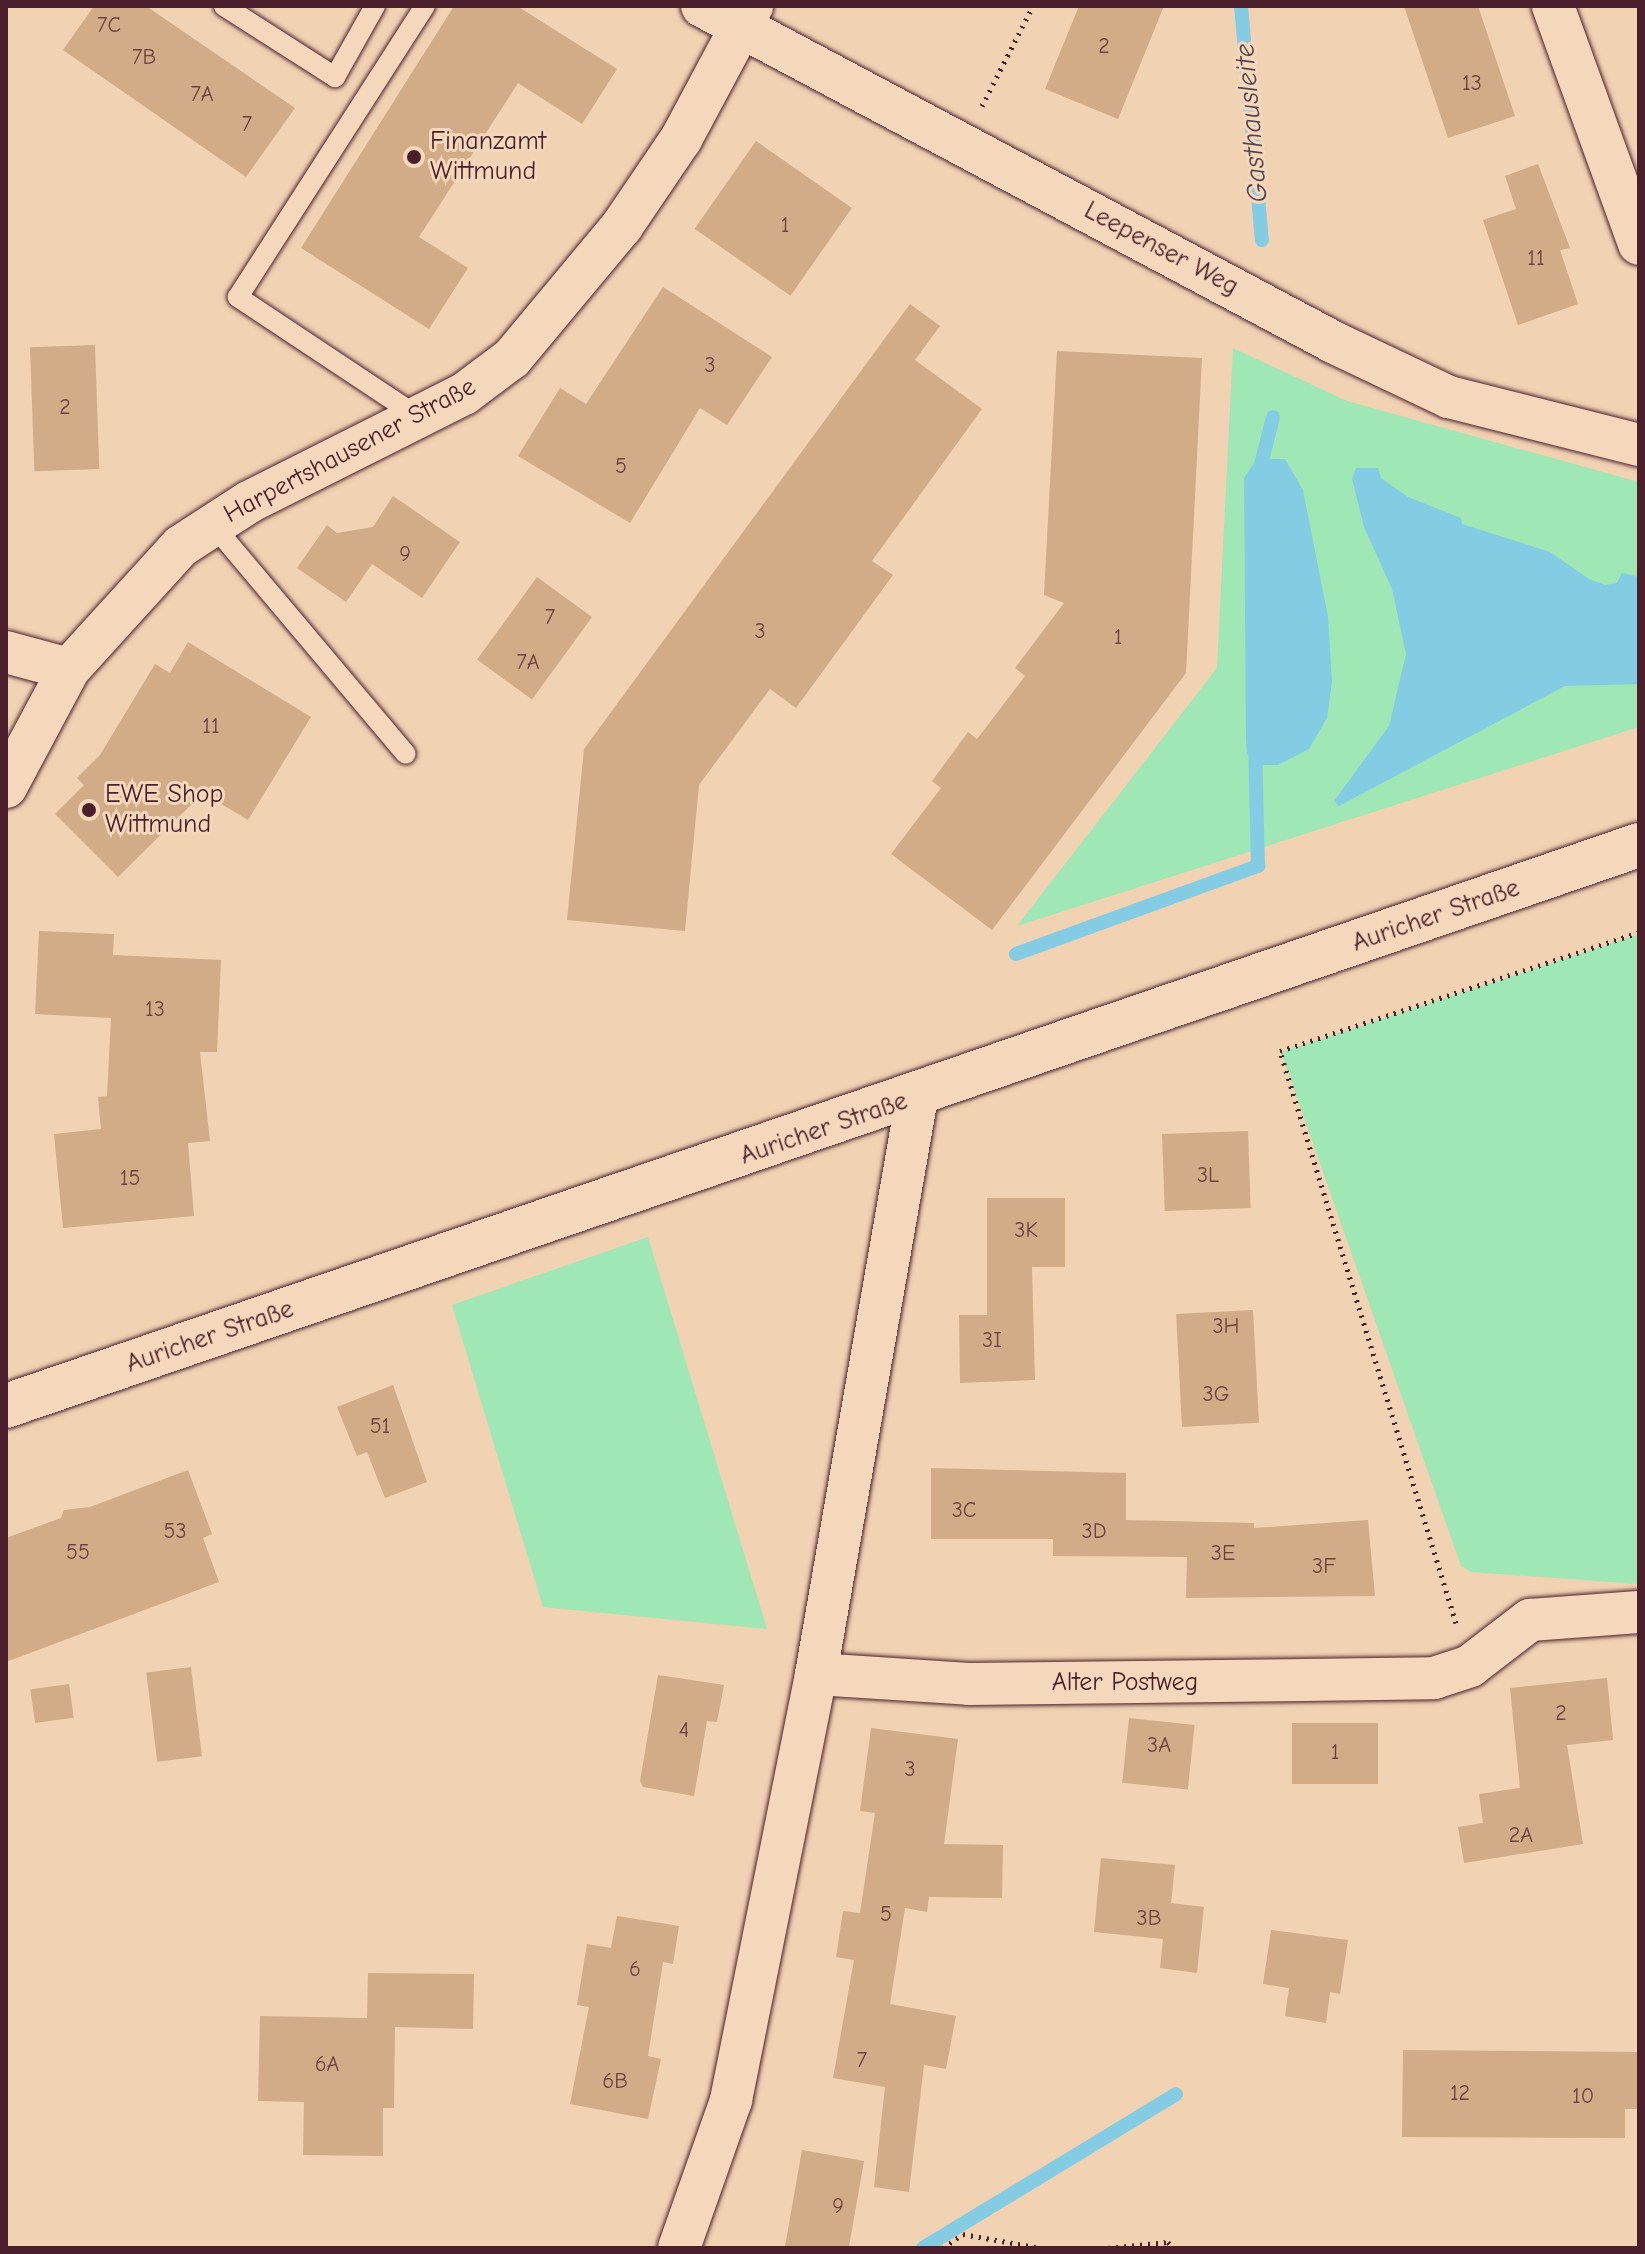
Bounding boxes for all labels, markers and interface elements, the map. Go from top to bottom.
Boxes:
house number: 7C [97,13,121,39]
house number: 2 [1098,34,1110,60]
water label: Gasthausleite [1227,42,1275,204]
house number: 7B [132,45,156,71]
house number: 13 [1462,71,1482,97]
house number: 7A [190,82,214,108]
house number: 7 [242,112,252,138]
place label: Finanzamt Wittmund [430,126,546,188]
marker: Finanzamt Wittmund [405,148,423,166]
street label: Leepenser Weg [1079,195,1243,303]
house number: 1 [781,213,789,239]
house number: 11 [1527,246,1545,272]
house number: 3 [704,353,716,379]
street label: Harpertshausener Straße [219,371,481,531]
house number: 2 [59,395,71,421]
house number: 5 [615,454,627,480]
house number: 9 [399,542,411,568]
house number: 7 [545,605,555,631]
house number: 3 [754,619,766,645]
house number: 1 [1114,625,1122,651]
house number: 7A [516,650,540,676]
house number: 11 [202,714,220,740]
place label: EWE Shop Wittmund [105,779,223,840]
marker: EWE Shop Wittmund [80,801,98,819]
street label: Auricher Straße [1348,873,1524,959]
house number: 13 [145,997,165,1023]
street label: Auricher Straße [736,1086,912,1172]
house number: 3L [1197,1163,1219,1189]
house number: 15 [120,1166,140,1192]
house number: 3K [1014,1218,1038,1244]
street label: Auricher Straße [122,1294,298,1380]
house number: 3H [1212,1314,1240,1340]
house number: 3I [982,1328,1002,1354]
house number: 3G [1203,1382,1229,1408]
house number: 51 [370,1414,390,1440]
house number: 3C [952,1498,976,1524]
house number: 53 [163,1519,187,1545]
house number: 3D [1082,1519,1106,1545]
house number: 55 [66,1540,90,1566]
house number: 3E [1211,1541,1235,1567]
house number: 3F [1312,1554,1336,1580]
street label: Alter Postweg [1052,1667,1198,1699]
house number: 2 [1555,1701,1567,1727]
house number: 4 [679,1718,689,1744]
house number: 3A [1147,1733,1171,1759]
house number: 1 [1331,1740,1339,1766]
house number: 3 [904,1757,916,1783]
house number: 2A [1509,1823,1533,1849]
house number: 5 [880,1902,892,1928]
house number: 3B [1137,1906,1161,1932]
house number: 6 [629,1957,641,1983]
house number: 7 [857,2048,867,2074]
house number: 6A [315,2052,339,2078]
house number: 6B [602,2069,628,2095]
house number: 12 [1450,2081,1470,2107]
house number: 10 [1572,2084,1594,2110]
house number: 9 [832,2194,844,2220]

